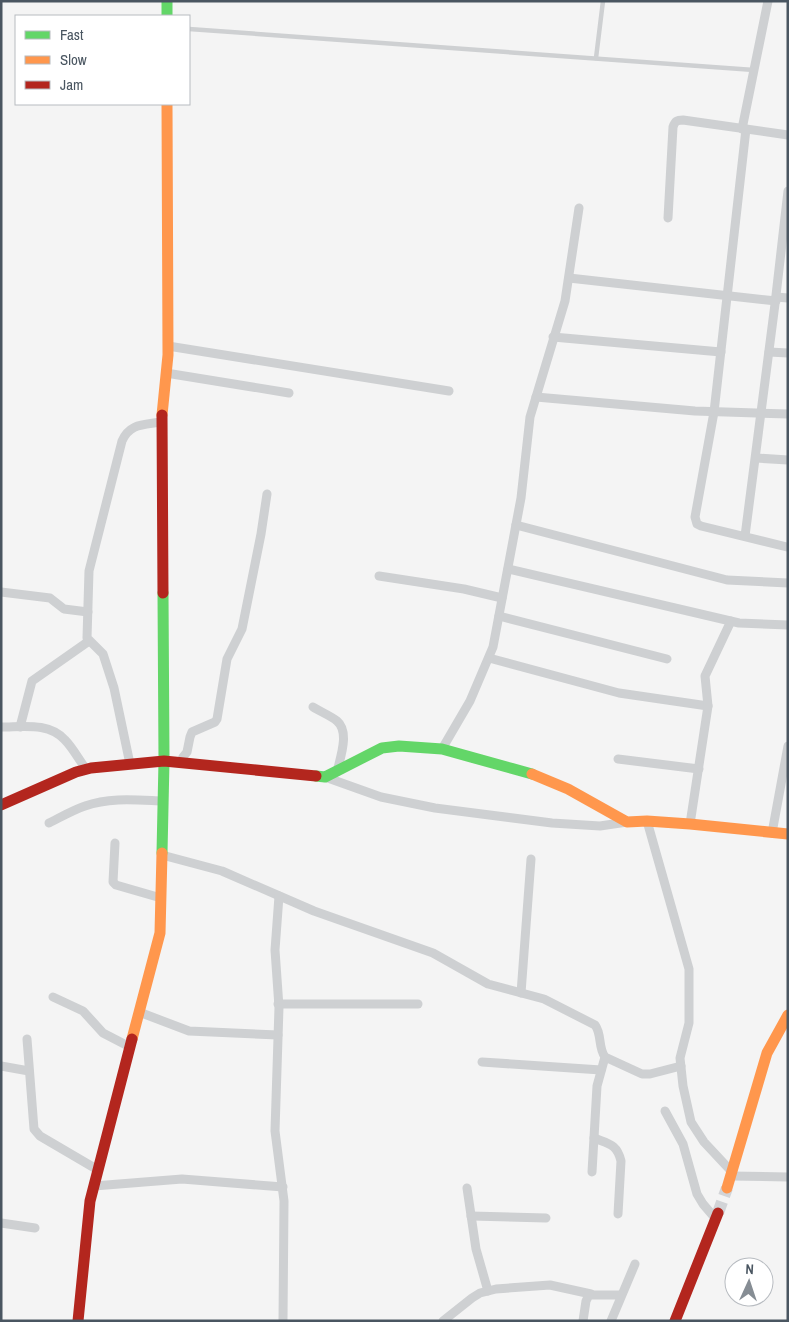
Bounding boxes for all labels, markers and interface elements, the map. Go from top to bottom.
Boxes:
legend [15,15,190,105]
text: Fast [60,24,84,45]
text: Slow [60,49,87,70]
text: Jam [60,74,83,95]
north arrow [724,1257,774,1307]
text: N [745,1260,754,1278]

